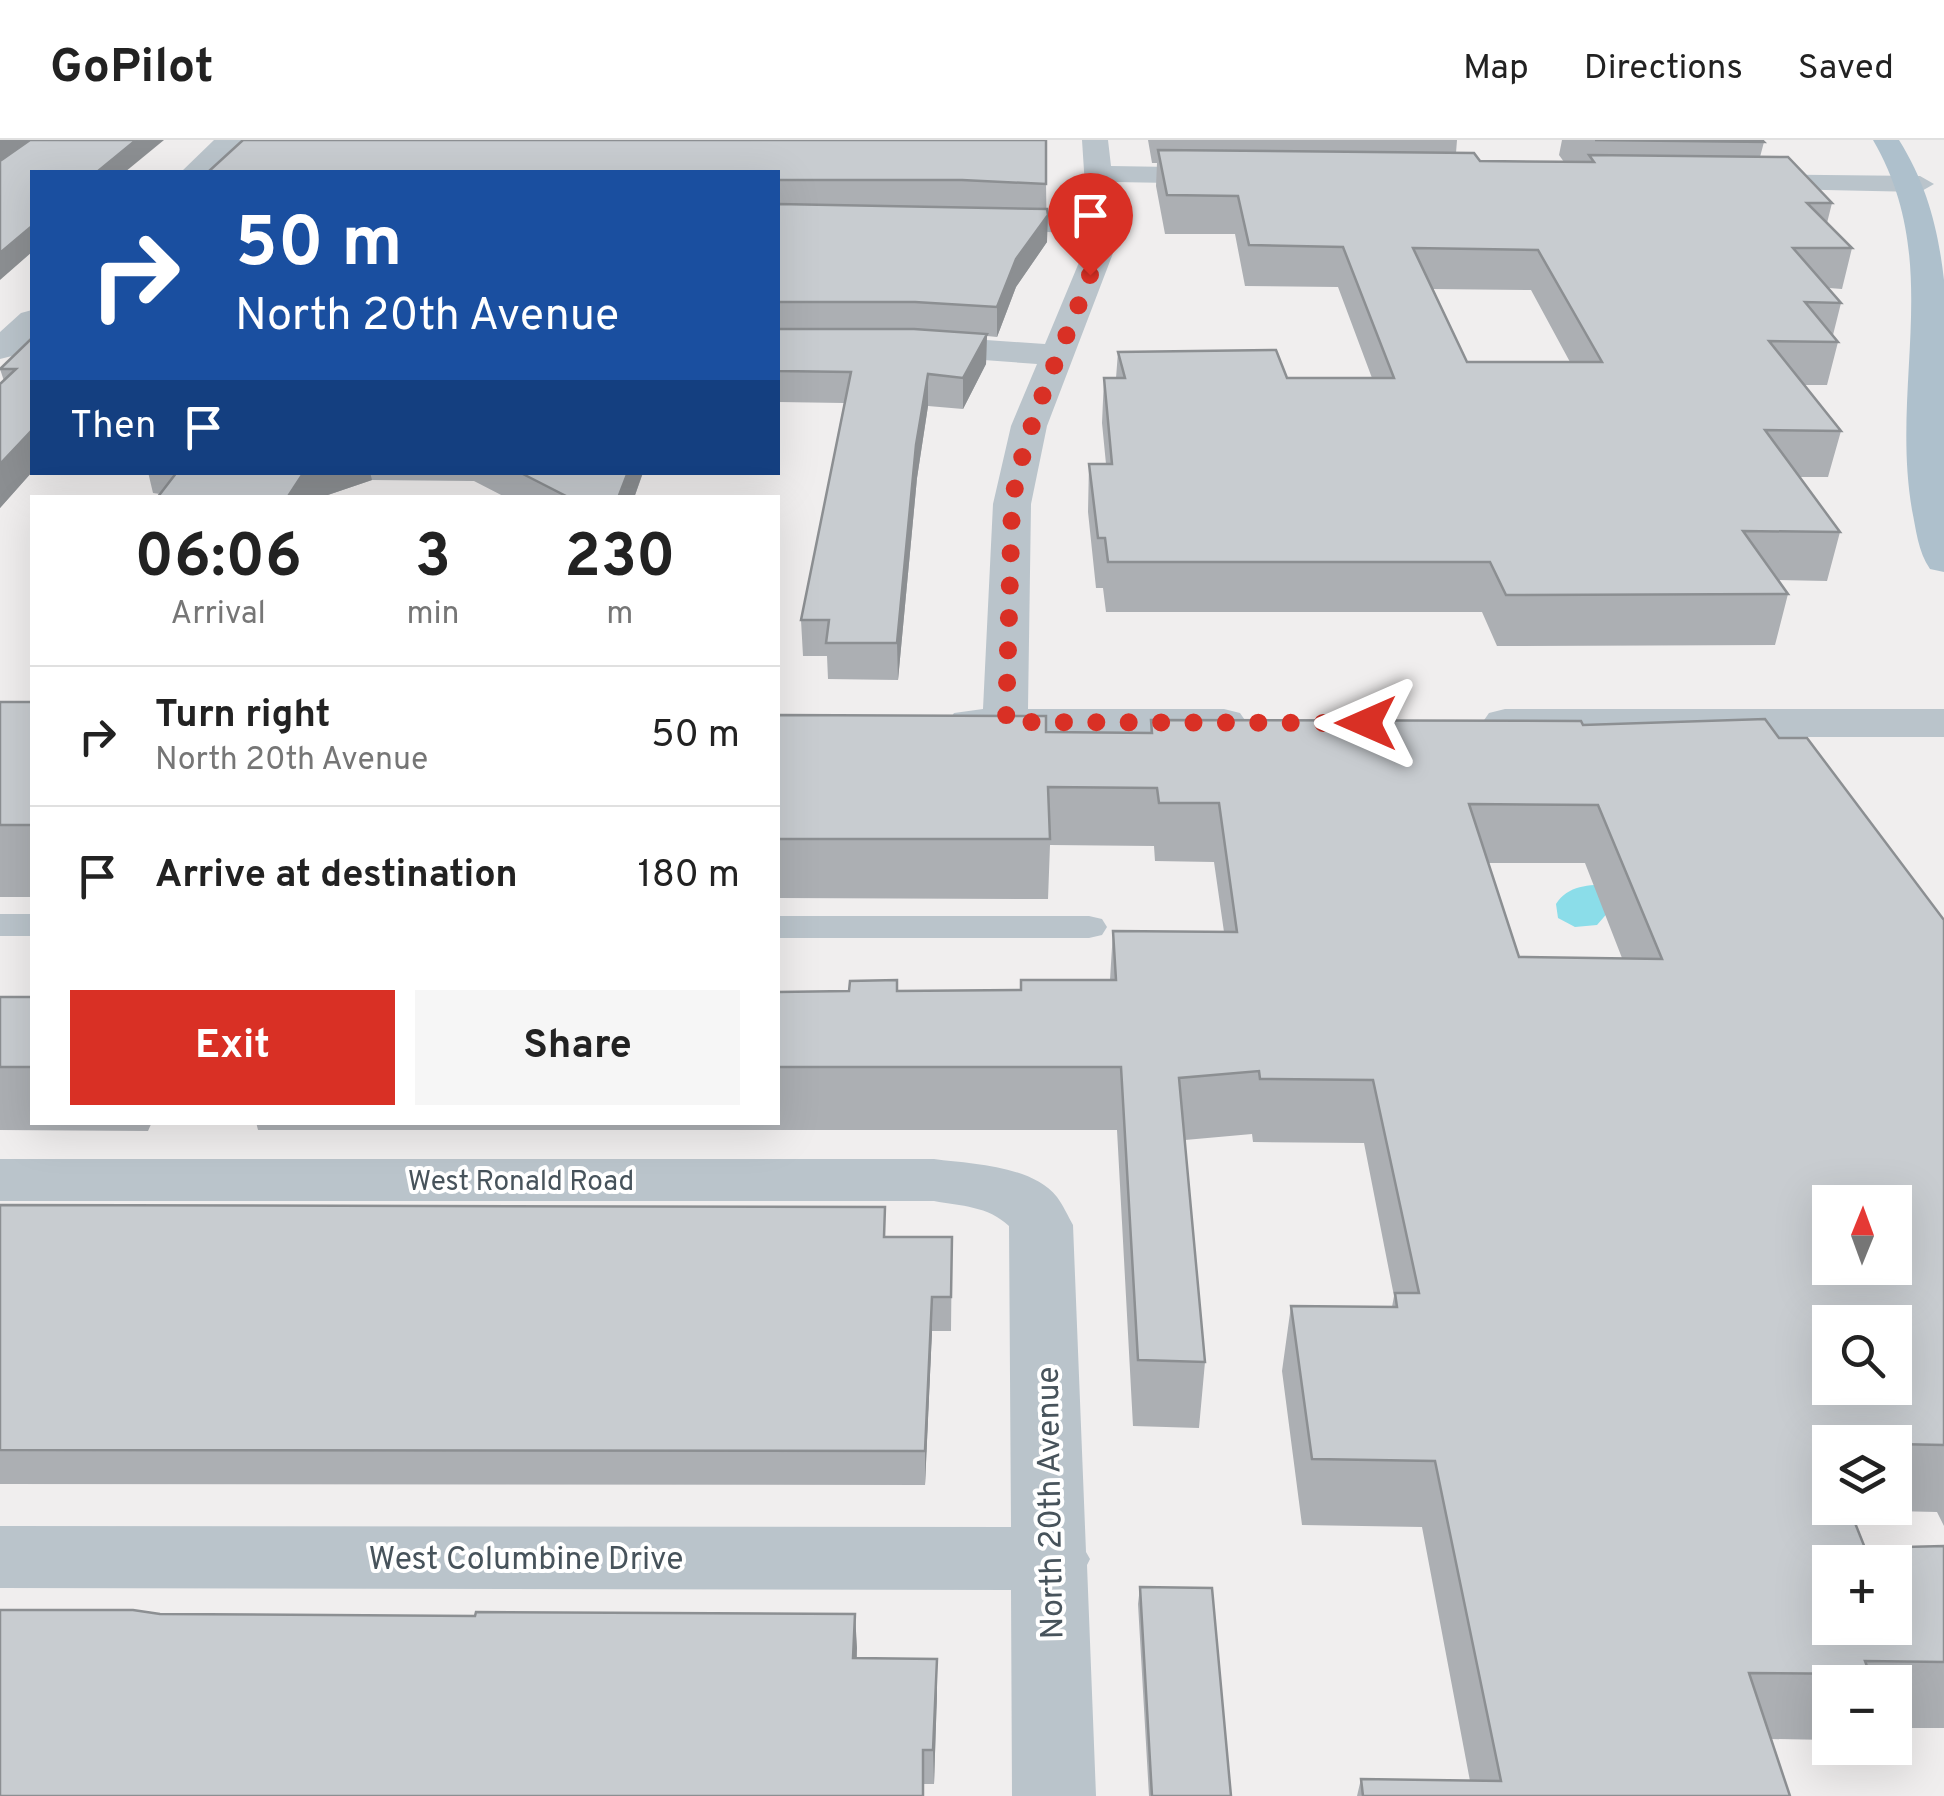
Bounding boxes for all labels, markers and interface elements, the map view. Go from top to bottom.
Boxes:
text: GoPilot [50,39,214,99]
text: Map [1463,47,1529,91]
text: Directions [1584,47,1743,91]
text: Saved [1798,47,1894,91]
pin [1048,173,1133,276]
icon: arrive [1063,188,1118,243]
text: 50 m [235,202,402,291]
icon: right [70,210,200,340]
text: North 20th Avenue [235,289,619,346]
icon: arrive [176,400,231,455]
text: Then [70,403,156,452]
text: 06:06 [135,522,302,598]
text: 3 [415,522,451,598]
text: 230 [564,522,675,598]
text: Arrival [170,595,266,635]
text: min [406,595,460,635]
text: m [606,595,633,635]
position arrow [1314,671,1418,775]
text: Turn right [155,692,330,741]
icon: right [70,709,125,764]
text: 50 m [651,712,740,761]
text: North 20th Avenue [155,741,428,781]
icon: arrive [70,849,125,904]
text: Arrive at destination [155,852,518,901]
text: 180 m [637,852,740,901]
button: Exit [70,990,395,1105]
button: Share [415,990,740,1105]
street label: West Ronald Road [408,1165,634,1201]
north arrow [1812,1185,1912,1285]
map controls [1812,1185,1912,1765]
button: search [1812,1305,1912,1405]
street label: North 20th Avenue [1030,1366,1074,1640]
button: layers [1812,1425,1912,1525]
street label: West Columbine Drive [368,1541,684,1581]
button: + [1812,1545,1912,1645]
button: − [1812,1665,1912,1765]

